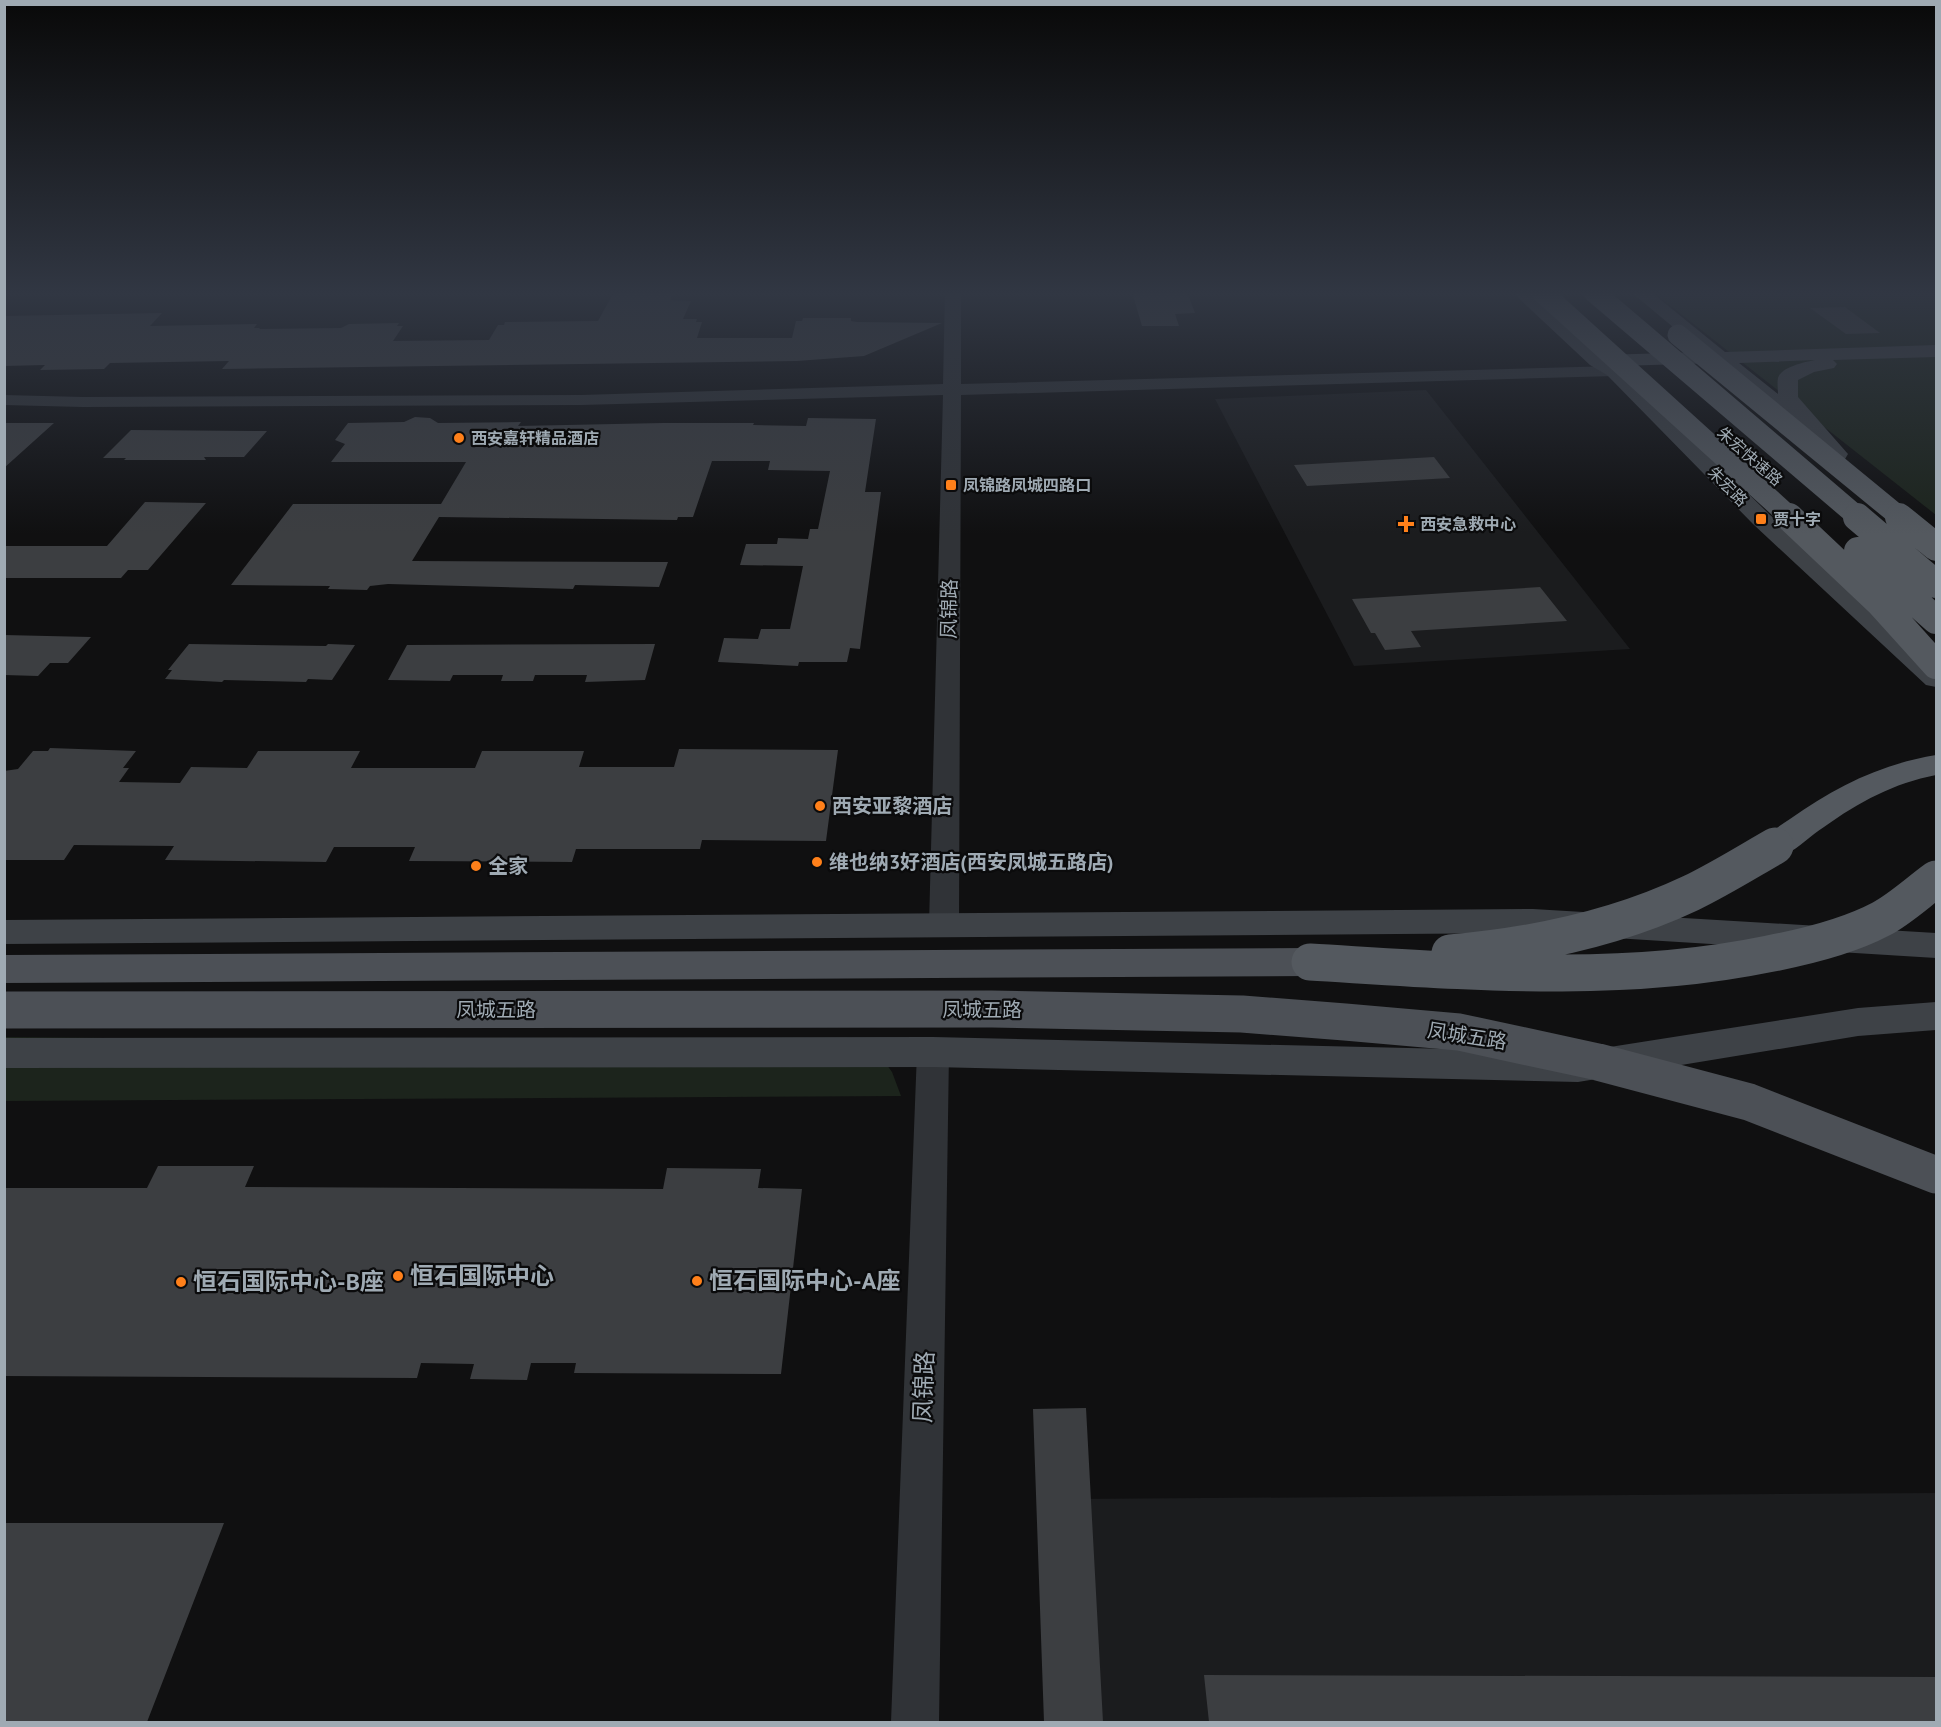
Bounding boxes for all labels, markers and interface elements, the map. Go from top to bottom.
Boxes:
street label: 朱宏快速路 [1713,422,1787,490]
place label: 西安嘉轩精品酒店 [471,428,599,448]
marker: 西安嘉轩精品酒店 [452,431,466,445]
street label: 朱宏路 [1704,462,1752,510]
place label: 凤锦路凤城四路口 [963,475,1091,495]
marker: 凤锦路凤城四路口 [944,478,958,492]
place label: 贾十字 [1773,509,1821,529]
marker: 贾十字 [1754,512,1768,526]
place label: 西安急救中心 [1420,514,1516,534]
marker: 西安急救中心 [1397,515,1415,533]
street label: 凤锦路 [935,579,963,639]
place label: 西安亚黎酒店 [832,793,952,819]
marker: 西安亚黎酒店 [813,799,827,813]
place label: 维也纳3好酒店(西安凤城五路店) [829,849,1113,875]
place label: 全家 [488,853,528,879]
marker: 维也纳3好酒店(西安凤城五路店) [810,855,824,869]
marker: 全家 [469,859,483,873]
street label: 凤城五路 [456,997,536,1023]
street label: 凤城五路 [942,997,1022,1023]
street label: 凤城五路 [1425,1017,1509,1055]
place label: 恒石国际中心 [410,1260,554,1291]
place label: 恒石国际中心-A座 [709,1265,900,1296]
place label: 恒石国际中心-B座 [193,1266,384,1297]
marker: 恒石国际中心 [391,1269,405,1283]
marker: 恒石国际中心-A座 [690,1274,704,1288]
marker: 恒石国际中心-B座 [174,1275,188,1289]
street label: 凤锦路 [907,1350,940,1424]

